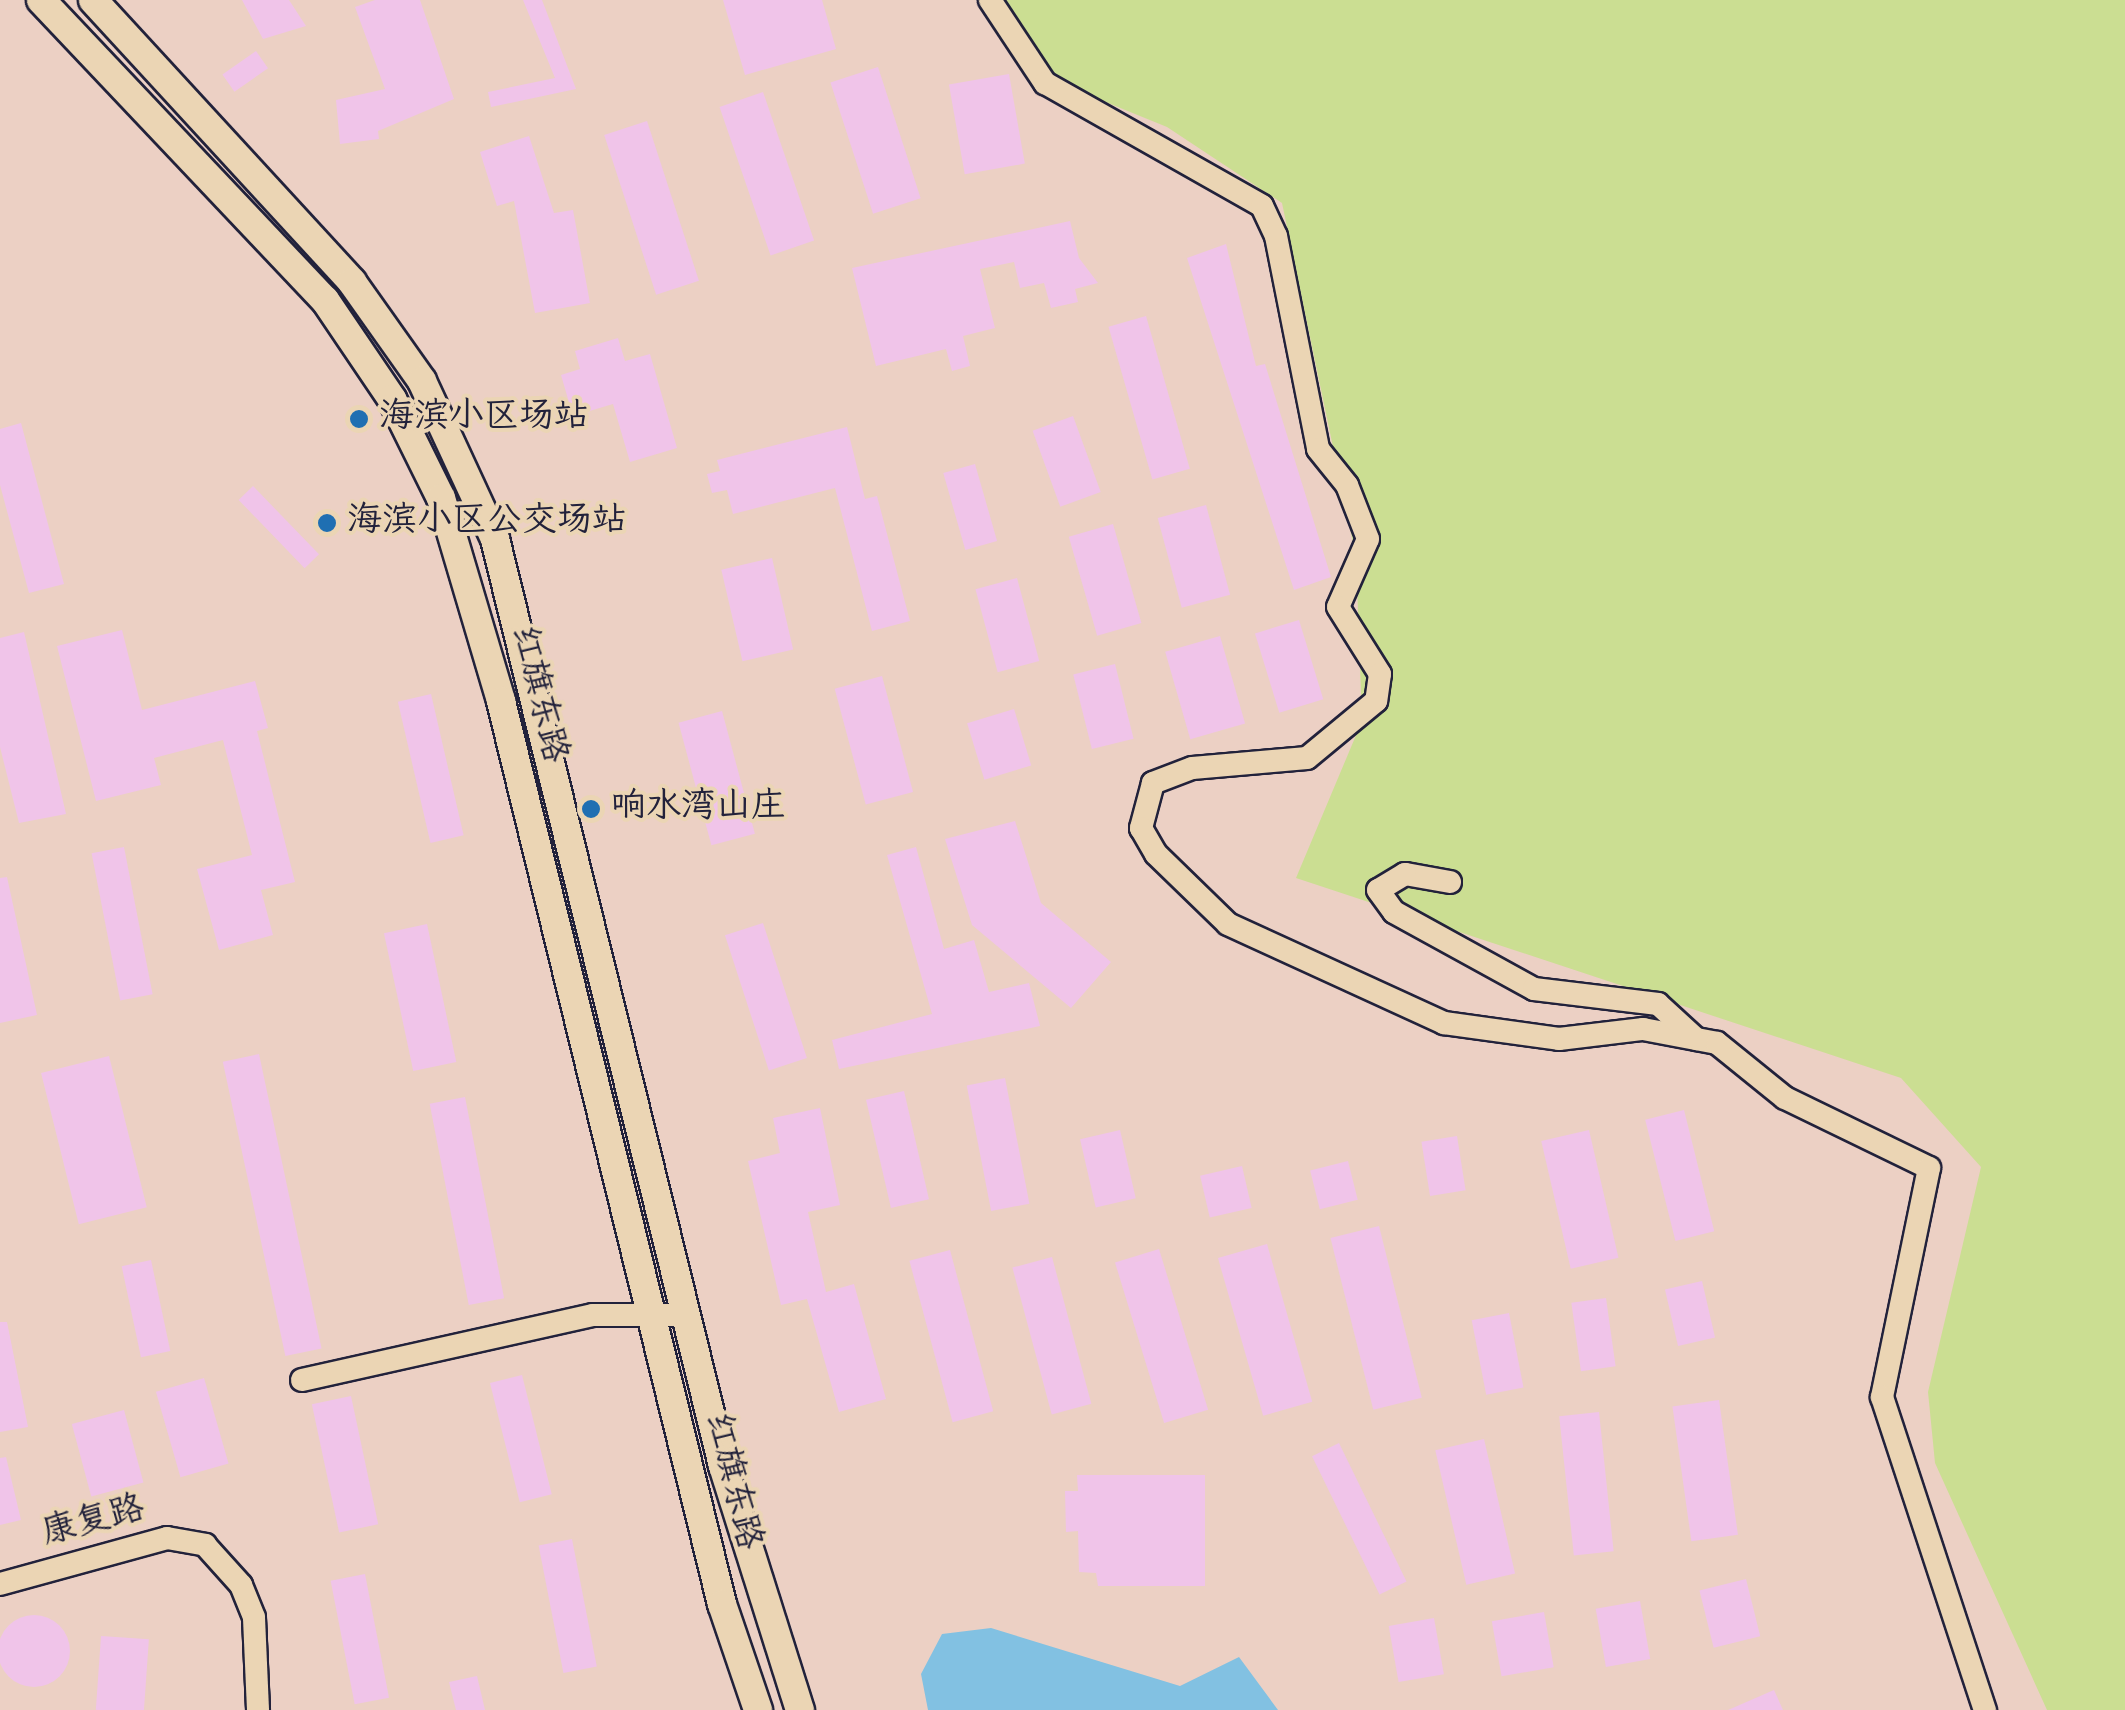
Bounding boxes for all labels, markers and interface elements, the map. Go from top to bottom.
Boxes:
place label: 海滨小区场站 [379,398,589,440]
marker: 海滨小区场站 [348,408,370,430]
place label: 海滨小区公交场站 [347,502,627,544]
marker: 海滨小区公交场站 [316,512,338,534]
street label: 红旗东路 [500,622,574,768]
place label: 响水湾山庄 [611,788,786,830]
marker: 响水湾山庄 [580,798,602,820]
street label: 红旗东路 [694,1409,768,1555]
street label: 康复路 [38,1489,150,1557]

